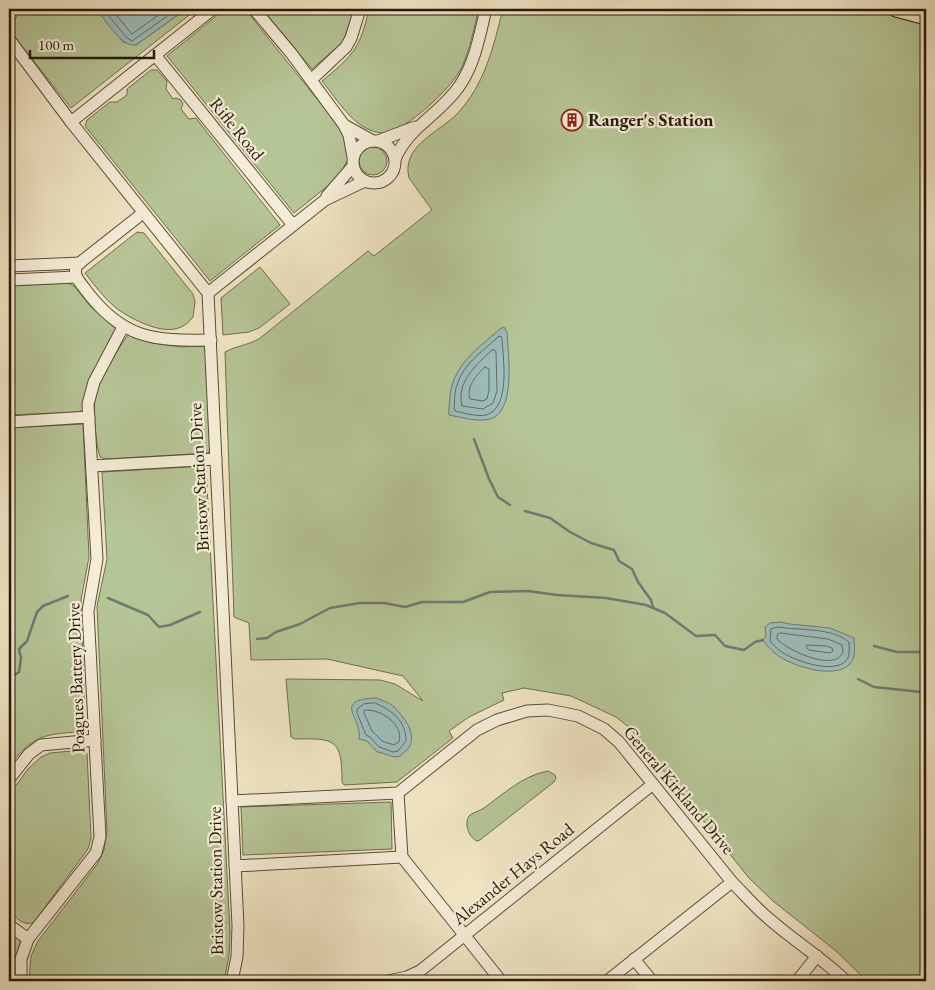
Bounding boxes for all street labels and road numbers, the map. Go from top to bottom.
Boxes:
street label: Rifle Road [205,92,270,166]
street label: Bristow Station Drive [183,402,214,552]
street label: Poagues Battery Drive [61,602,90,754]
street label: General Kirkland Drive [619,721,740,859]
street label: Bristow Station Drive [203,806,228,956]
street label: Alexander Hays Road [446,817,579,930]

